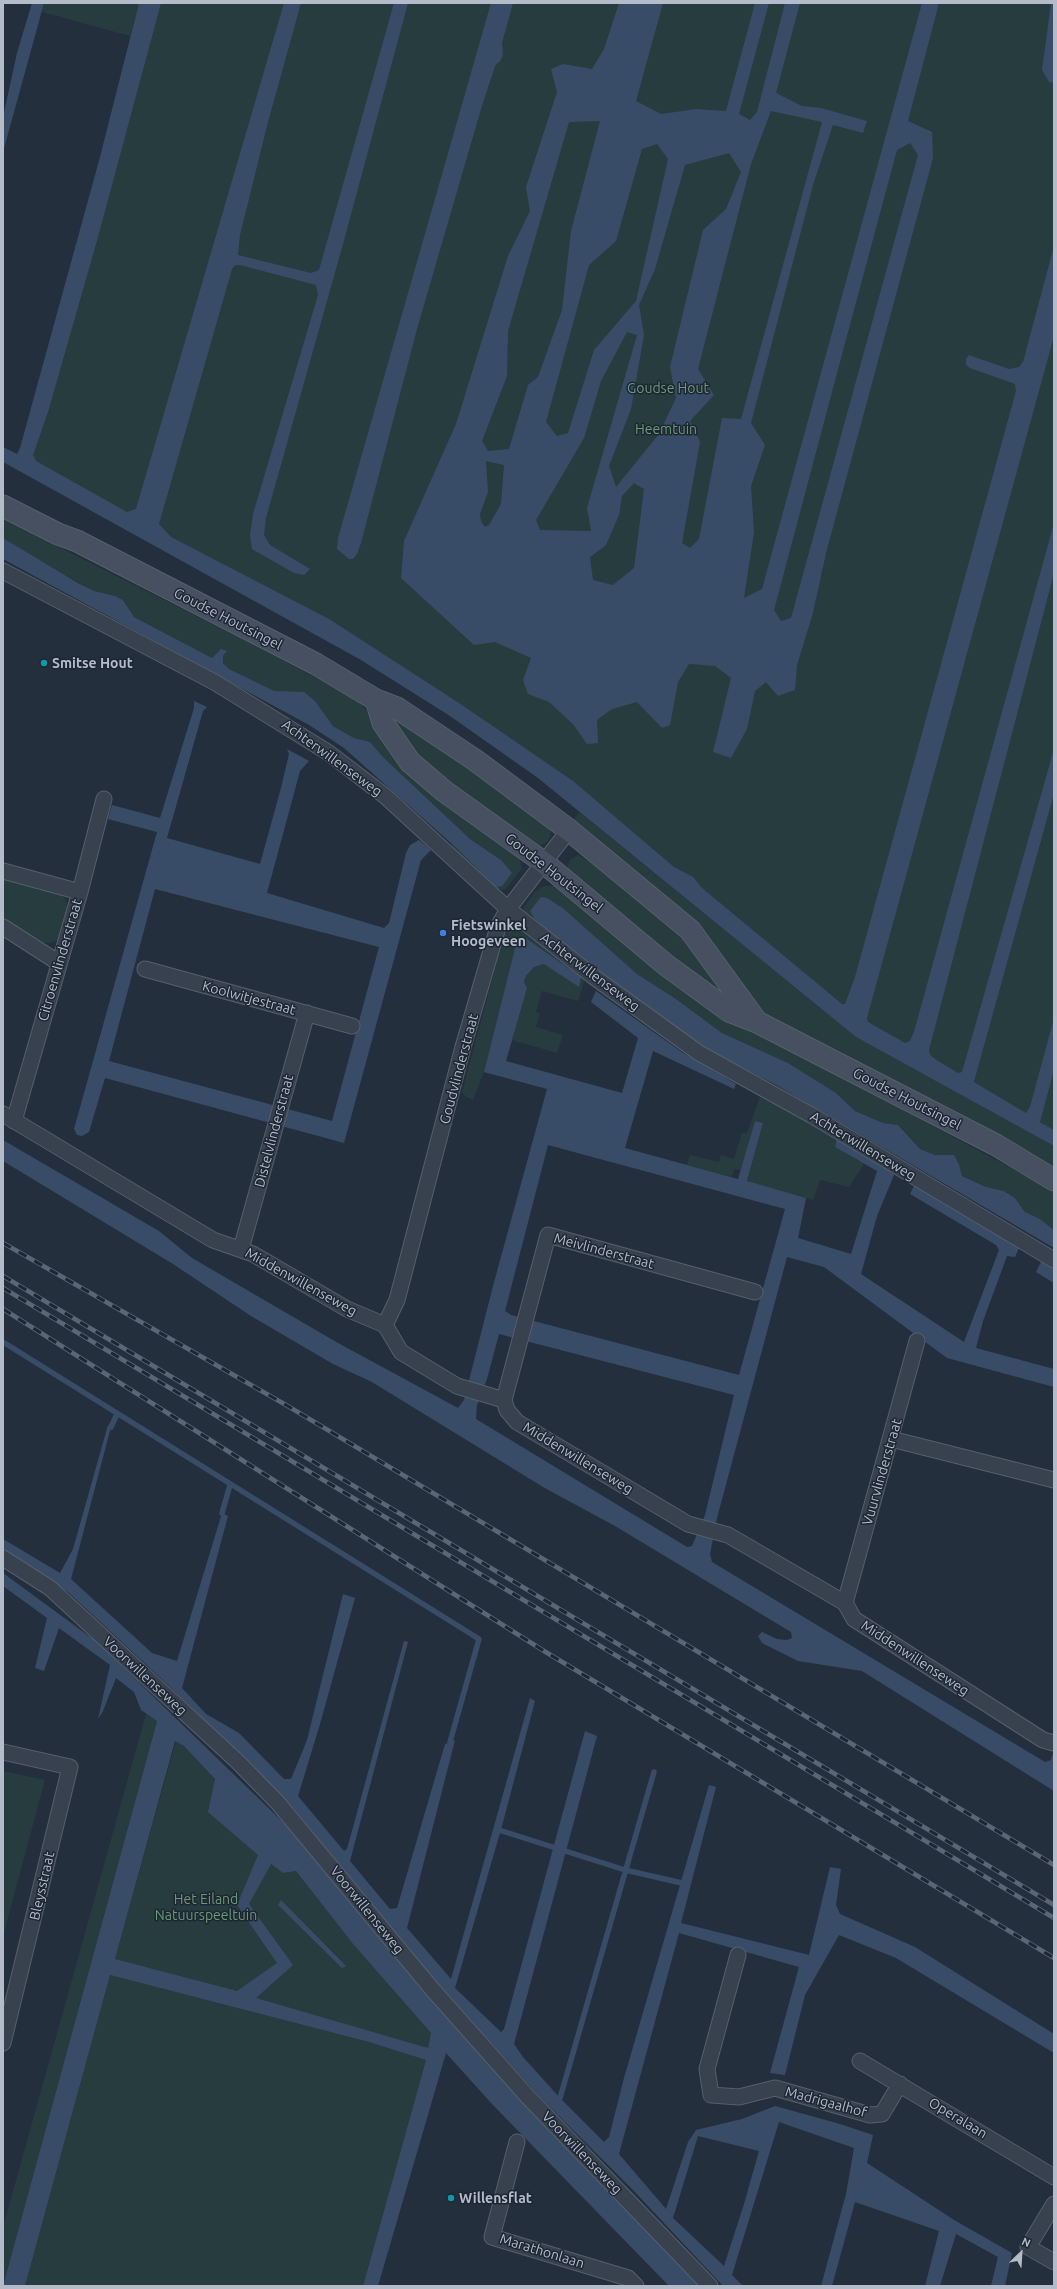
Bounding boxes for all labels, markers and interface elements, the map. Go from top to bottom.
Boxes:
park label: Goudse Hout [627,380,709,396]
park label: Heemtuin [635,421,697,437]
street label: Goudse Houtsingel [171,584,285,654]
place label: Smitse Hout [52,655,133,671]
marker: Smitse Hout [39,658,49,668]
street label: Achterwillenseweg [278,716,386,800]
street label: Goudse Houtsingel [502,830,606,916]
street label: Citroenvlinderstraat [34,897,86,1023]
place label: Fietswinkel Hoogeveen [451,917,526,950]
marker: Fietswinkel Hoogeveen [438,928,448,938]
street label: Achterwillenseweg [537,929,643,1015]
street label: Koolwitjestraat [200,977,298,1019]
street label: Goudvlinderstraat [436,1012,482,1126]
street label: Goudse Houtsingel [850,1064,964,1134]
street label: Distelvlinderstraat [251,1073,297,1189]
street label: Achterwillenseweg [807,1108,919,1184]
street label: Meivlinderstraat [552,1230,656,1272]
street label: Middenwillenseweg [242,1244,360,1320]
street label: Vuurvlinderstraat [859,1417,905,1527]
street label: Middenwillenseweg [520,1419,636,1497]
street label: Middenwillenseweg [858,1617,972,1699]
street label: Voorwillenseweg [100,1633,190,1719]
street label: Bleysstraat [26,1850,58,1922]
street label: Voorwillenseweg [326,1863,408,1957]
park label: Het Eiland Natuurspeeltuin [155,1891,257,1924]
street label: Madrigaalhof [783,2083,869,2121]
street label: Operalaan [926,2094,990,2142]
street label: Voorwillenseweg [538,2108,626,2198]
place label: Willensflat [459,2190,532,2206]
marker: Willensflat [446,2193,456,2203]
street label: Marathonlaan [498,2230,586,2272]
north arrow [1001,2233,1041,2273]
text: N [1020,2235,1032,2249]

